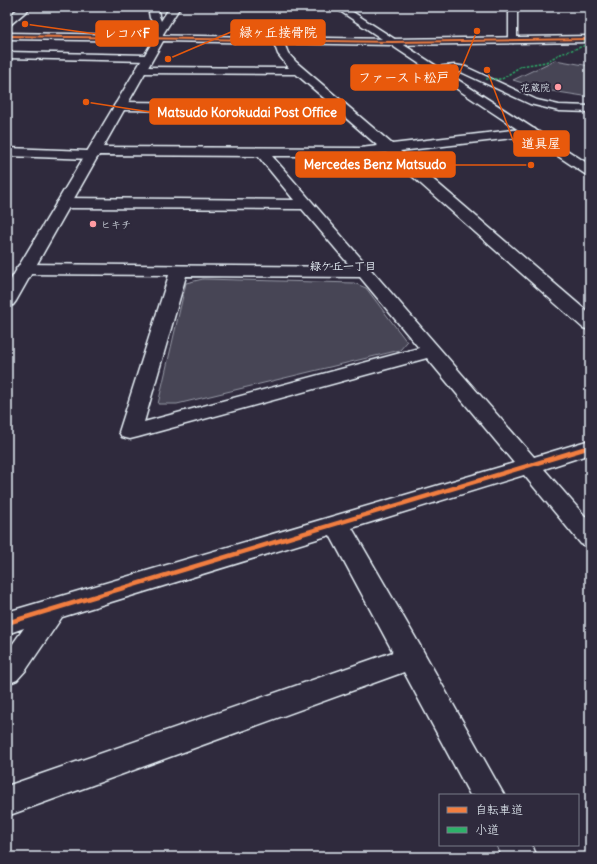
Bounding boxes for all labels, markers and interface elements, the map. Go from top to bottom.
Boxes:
callout: 緑ヶ丘接骨院 [231,20,325,45]
callout: レコバF [96,21,158,46]
text: 緑ヶ丘接骨院 [239,24,317,41]
text: レコバF [104,25,151,42]
callout: ファースト松戸 [351,65,458,90]
text: ファースト松戸 [358,69,450,86]
place label: 花蔵院 [520,81,550,94]
marker: 花蔵院 [553,82,563,92]
callout: Matsudo Korokudai Post Office [150,99,345,124]
text: Matsudo Korokudai Post Office [157,104,337,121]
callout: 道具屋 [514,131,569,156]
text: 道具屋 [521,135,561,152]
callout: Mercedes Benz Matsudo [296,152,455,177]
text: Mercedes Benz Matsudo [304,156,446,173]
place label: ヒキチ [101,218,131,231]
marker: ヒキチ [88,219,98,229]
district label: 緑ケ丘一丁目 [310,259,376,273]
legend [439,794,579,846]
text: 自転車道 [475,802,523,817]
text: 小道 [475,822,499,837]

